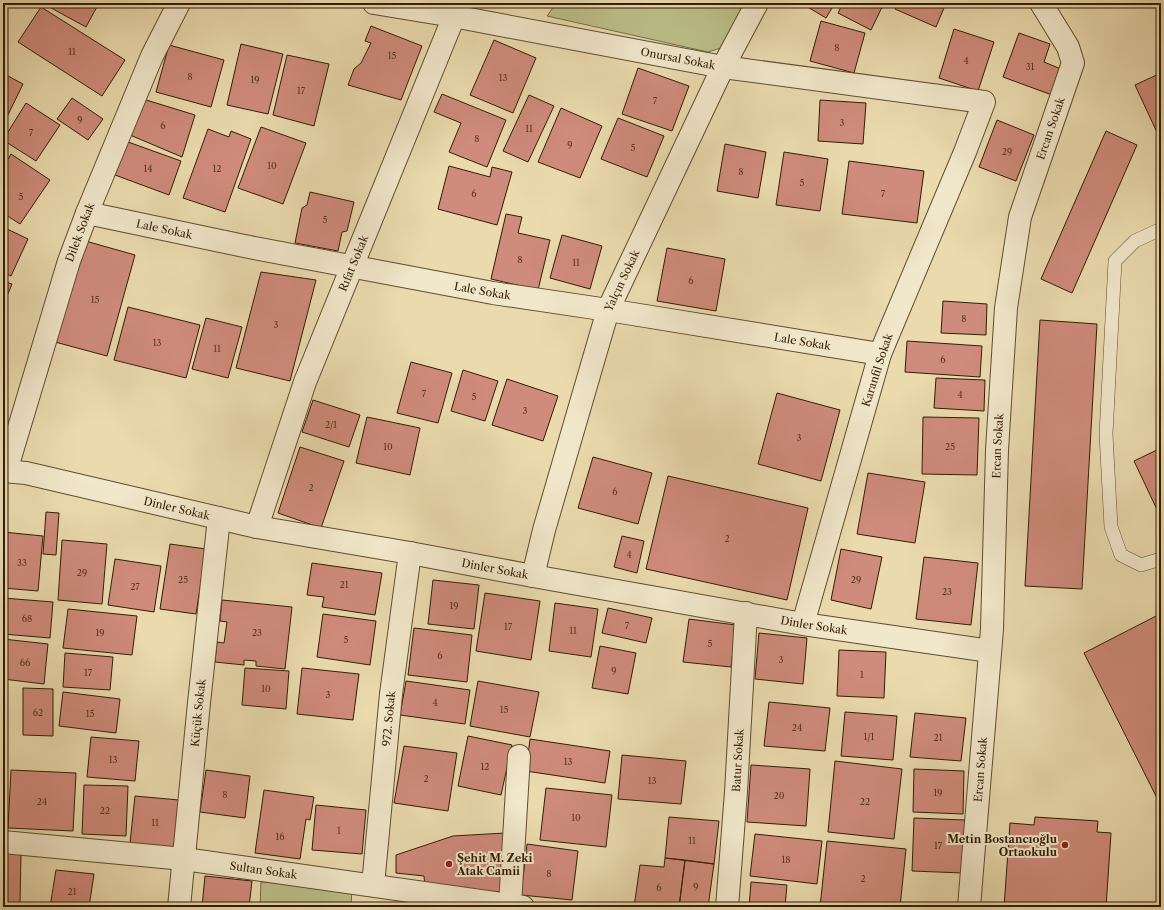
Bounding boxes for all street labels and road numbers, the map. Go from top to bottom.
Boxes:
street label: Onursal Sokak [639,45,717,73]
street label: Ercan Sokak [1033,95,1068,162]
street label: Dilek Sokak [62,200,98,264]
street label: Lale Sokak [135,217,194,242]
street label: Rıfat Sokak [336,232,371,293]
street label: Yalçın Sokak [601,247,643,315]
street label: Lale Sokak [453,279,512,303]
street label: Lale Sokak [773,330,832,353]
street label: Karanfil Sokak [859,331,896,408]
street label: Ercan Sokak [989,412,1006,479]
street label: Dinler Sokak [142,494,212,523]
street label: Dinler Sokak [460,556,530,582]
street label: Dinler Sokak [779,613,849,637]
street label: Küçük Sokak [188,678,209,748]
street label: 972. Sokak [379,690,398,747]
street label: Batur Sokak [729,728,747,792]
street label: Ercan Sokak [971,736,990,803]
street label: Sultan Sokak [229,859,299,882]

